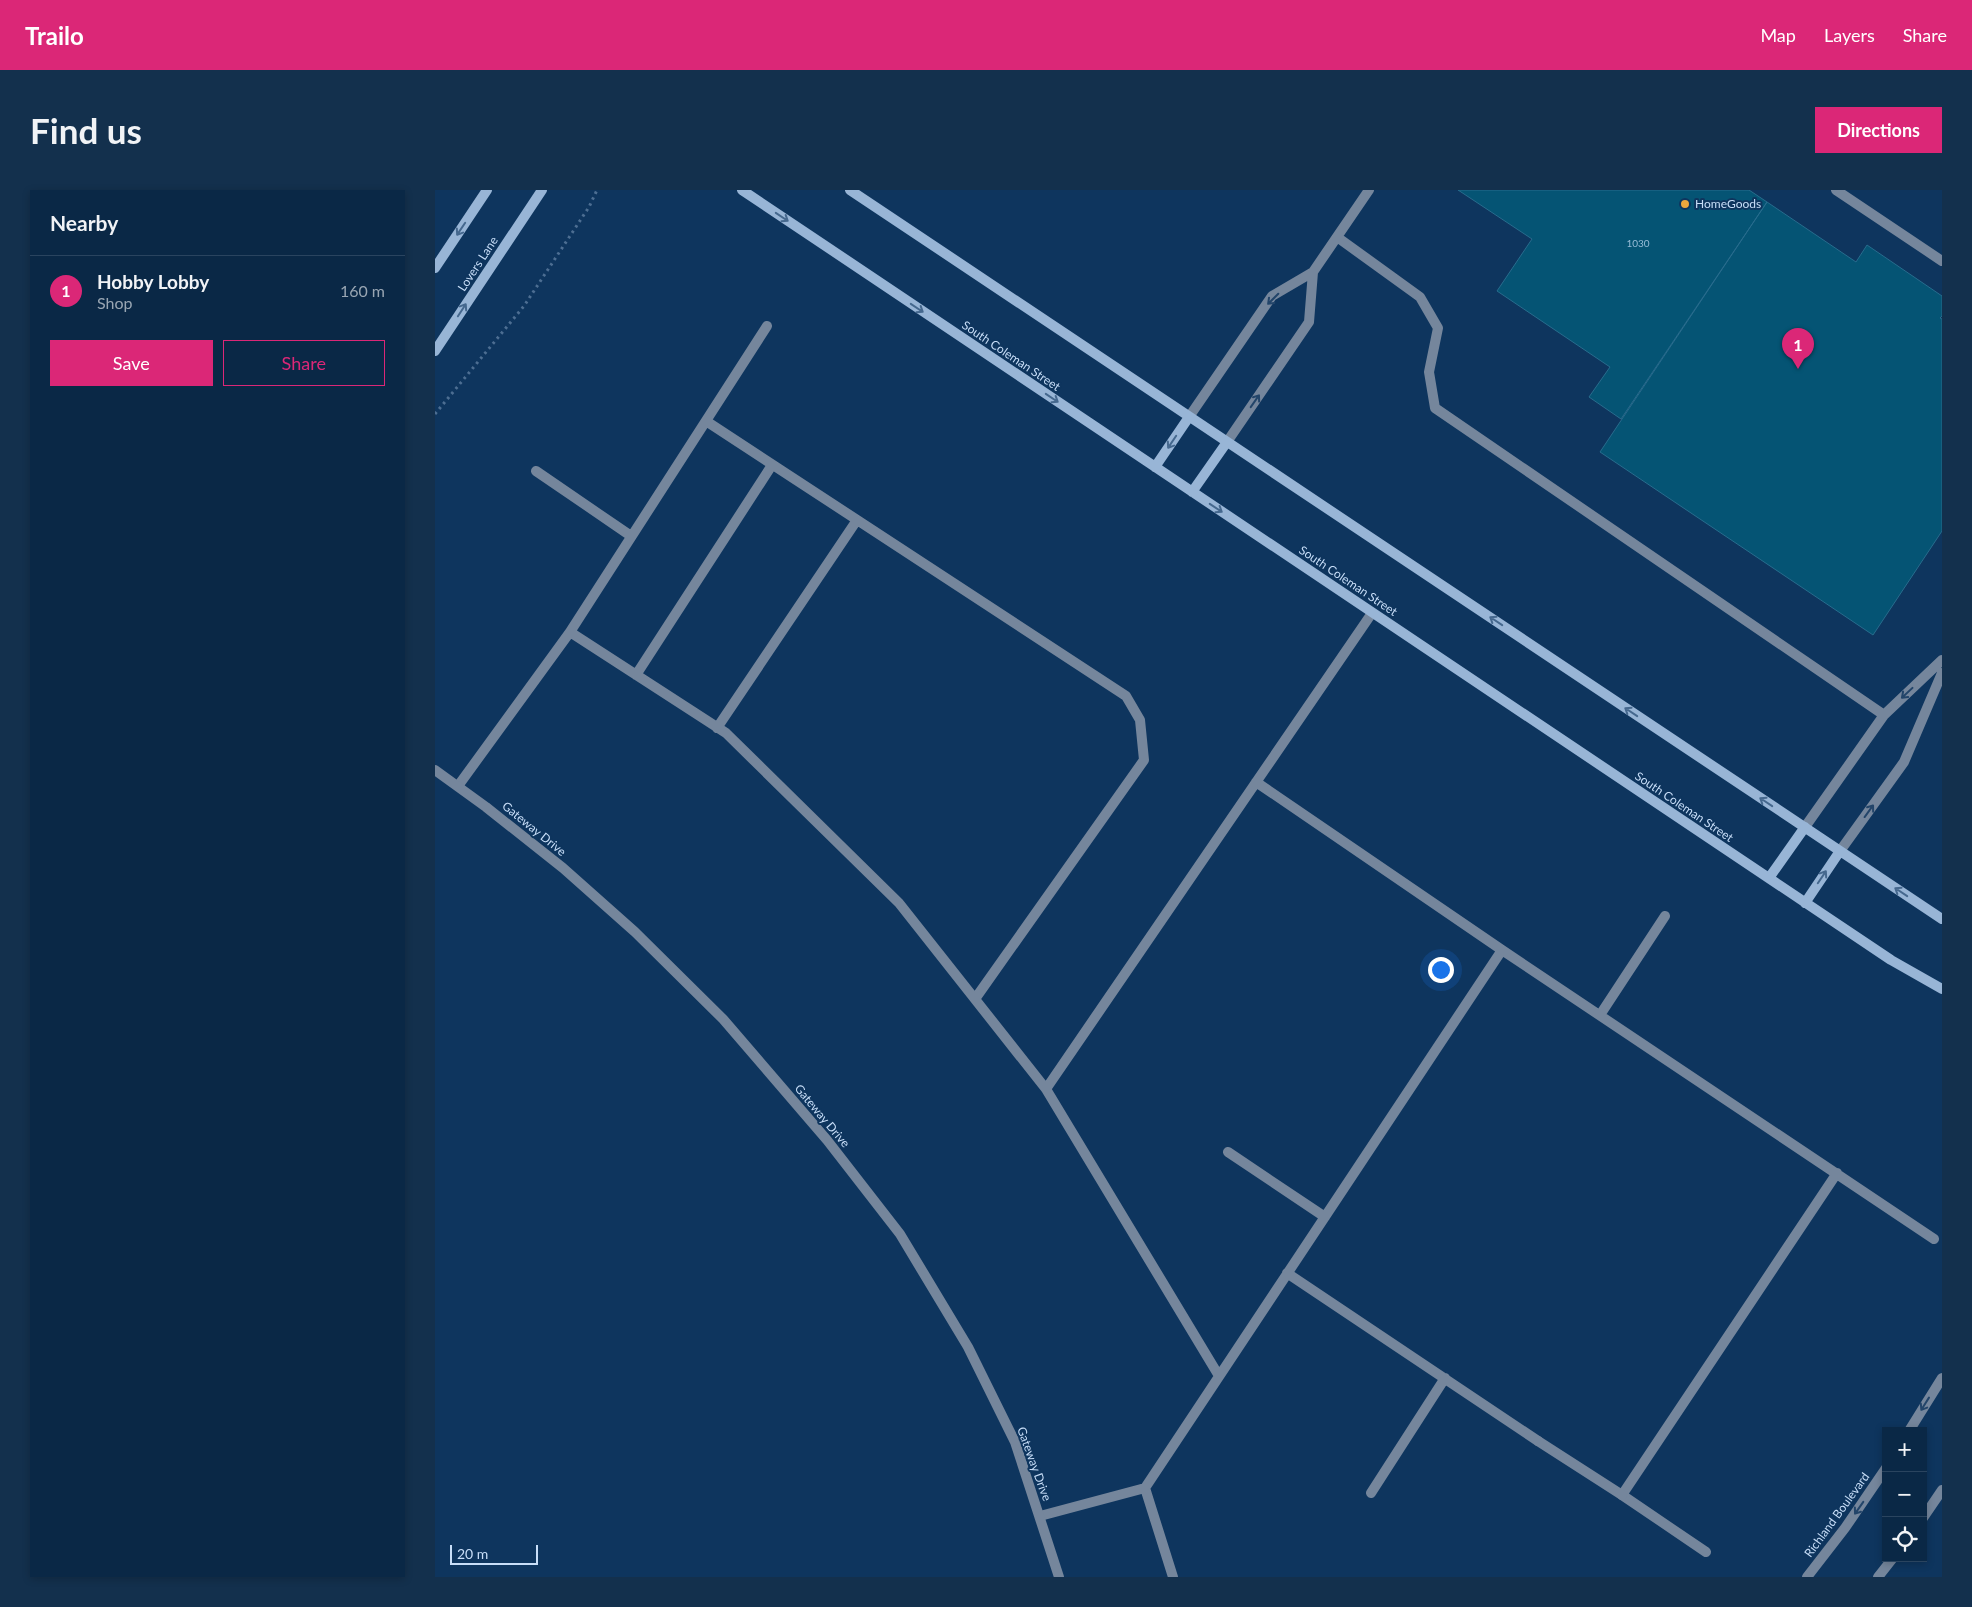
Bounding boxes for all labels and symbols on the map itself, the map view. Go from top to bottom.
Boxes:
place label: HomeGoods [1695,196,1761,211]
marker: HomeGoods [1679,198,1691,210]
one-way arrow [775,212,789,222]
one-way arrow [456,222,466,236]
street label: Lovers Lane [454,233,501,294]
house number: 1030 [1626,237,1650,249]
one-way arrow [1267,293,1279,305]
one-way arrow [910,303,924,313]
one-way arrow [457,304,467,318]
street label: South Coleman Street [959,317,1064,394]
pin: 1 [1782,328,1814,369]
one-way arrow [1045,393,1059,403]
one-way arrow [1250,395,1260,409]
one-way arrow [1167,435,1177,449]
one-way arrow [1209,503,1223,513]
street label: South Coleman Street [1296,542,1401,619]
one-way arrow [1489,616,1503,626]
one-way arrow [1900,687,1913,699]
one-way arrow [1624,706,1638,717]
street label: South Coleman Street [1632,768,1737,845]
one-way arrow [1759,797,1773,807]
street label: Gateway Drive [499,798,569,859]
one-way arrow [1863,805,1874,818]
one-way arrow [1817,870,1827,884]
one-way arrow [1895,887,1909,897]
your location [1428,957,1454,983]
street label: Gateway Drive [792,1081,853,1150]
one-way arrow [1920,1397,1930,1411]
street label: Gateway Drive [1014,1425,1055,1503]
street label: Richland Boulevard [1801,1469,1872,1560]
one-way arrow [1854,1501,1864,1515]
scale bar [450,1542,537,1565]

